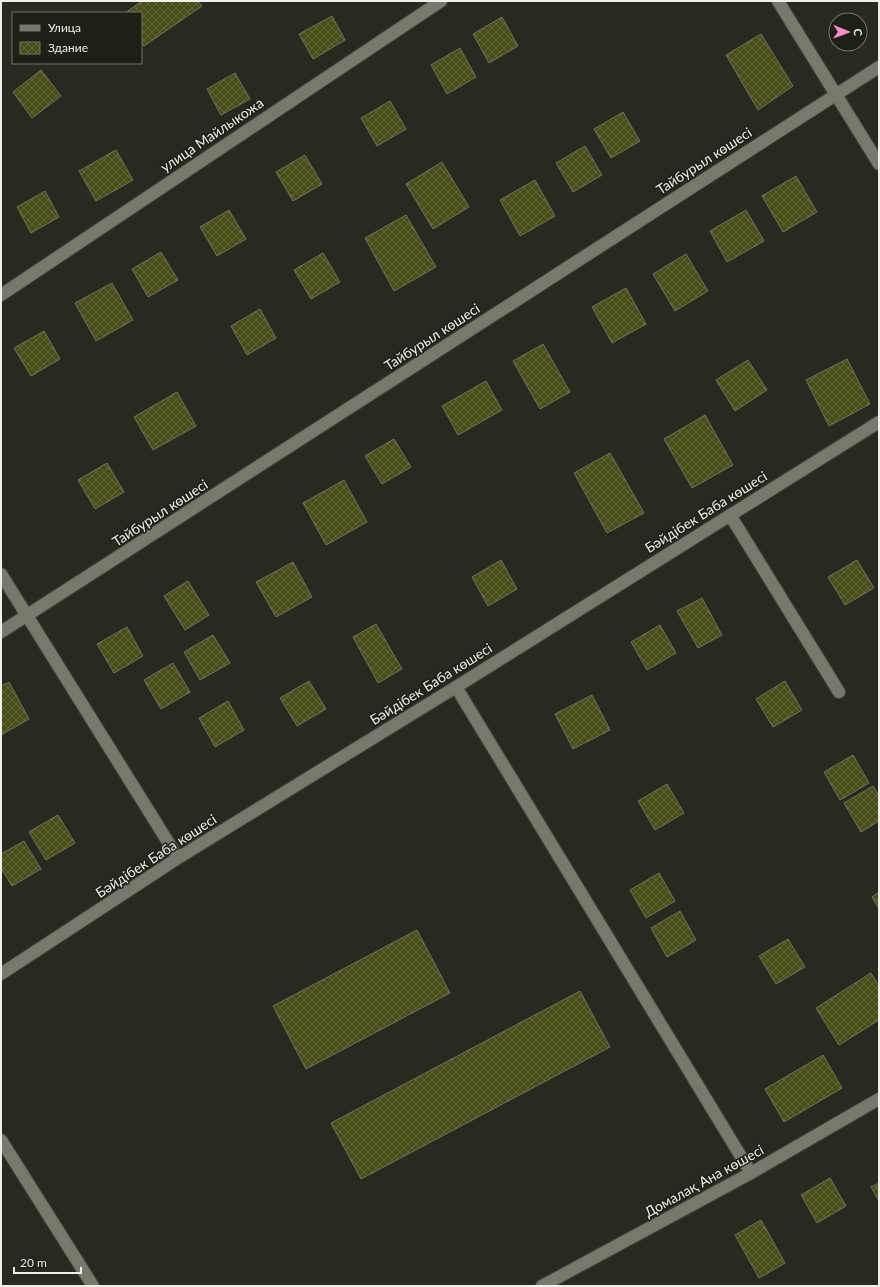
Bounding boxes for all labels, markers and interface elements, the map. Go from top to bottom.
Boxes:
legend [12,12,142,64]
north arrow [828,12,868,52]
text: Улица [48,20,81,35]
text: С [852,28,865,37]
text: Здание [48,40,88,55]
street label: улица Майлыкожа [157,94,266,175]
street label: Тайбурыл көшесі [653,123,755,198]
street label: Тайбурыл көшесі [381,299,483,374]
street label: Бәйдібек Баба көшесі [642,467,770,556]
street label: Тайбурыл көшесі [109,475,211,550]
street label: Бәйдібек Баба көшесі [367,639,495,728]
street label: Бәйдібек Баба көшесі [92,810,219,901]
street label: Домалақ Ана көшесі [641,1141,766,1220]
scale bar [14,1249,81,1275]
text: 20 m [20,1255,47,1270]

